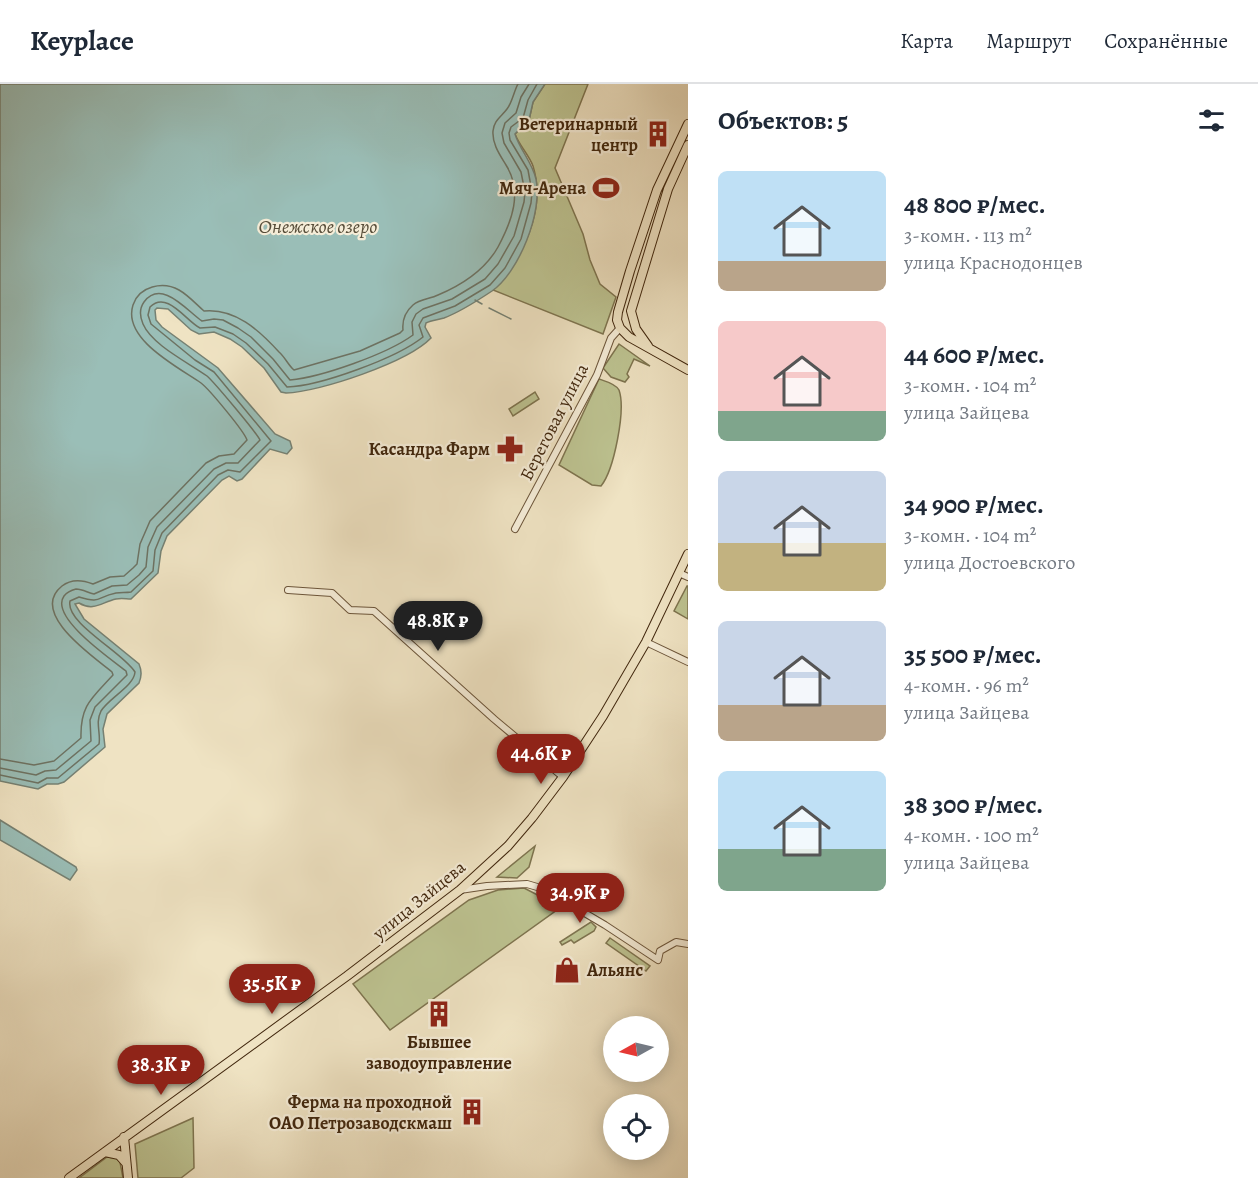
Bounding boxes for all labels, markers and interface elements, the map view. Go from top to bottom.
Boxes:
text: Keyplace [30,22,134,60]
text: Карта [900,27,953,55]
text: Маршрут [986,27,1071,55]
text: Сохранённые [1104,27,1228,55]
text: Объектов: 5 [718,103,848,138]
icon: filters [1195,104,1228,137]
place label: Ветеринарный центр [519,112,638,157]
building icon: Ветеринарный центр [643,119,673,149]
sports icon: Мяч-Арена [591,173,621,203]
place label: Мяч-Арена [499,176,586,200]
text: 48 800 ₽/мес. [904,187,1046,222]
icon: home [766,195,838,267]
water label: Онежское озеро [258,213,378,240]
text: 3-комн. · 113 m² [904,222,1032,249]
text: улица Краснодонцев [904,249,1083,276]
text: 44 600 ₽/мес. [904,337,1045,372]
icon: home [766,345,838,417]
street label: Береговая улица [514,359,594,485]
text: 3-комн. · 104 m² [904,372,1036,399]
text: улица Зайцева [904,399,1029,426]
pharmacy icon: Касандра Фарм [495,434,525,464]
place label: Касандра Фарм [368,437,490,461]
text: 34 900 ₽/мес. [904,487,1044,522]
icon: home [766,495,838,567]
text: 3-комн. · 104 m² [904,522,1036,549]
text: улица Достоевского [904,549,1075,576]
pin: 48.8K ₽ [383,601,493,652]
text: 48.8K ₽ [408,607,468,634]
text: 35 500 ₽/мес. [904,637,1042,672]
icon: home [766,645,838,717]
text: 4-комн. · 96 m² [904,672,1029,699]
text: улица Зайцева [904,699,1029,726]
pin: 44.6K ₽ [486,734,596,785]
text: 44.6K ₽ [511,740,571,767]
text: 38 300 ₽/мес. [904,787,1043,822]
icon: home [766,795,838,867]
text: 4-комн. · 100 m² [904,822,1039,849]
text: улица Зайцева [904,849,1029,876]
street label: улица Зайцева [367,855,471,945]
pin: 34.9K ₽ [525,873,635,924]
text: 34.9K ₽ [550,879,610,906]
shop icon: Альянс [552,955,582,985]
place label: Альянс [586,958,643,982]
pin: 35.5K ₽ [217,964,327,1015]
text: 35.5K ₽ [243,970,301,997]
building icon: Бывшее заводоуправление [424,999,454,1029]
north arrow [603,1016,669,1082]
map controls [603,1016,669,1160]
place label: Бывшее заводоуправление [366,1030,512,1075]
pin: 38.3K ₽ [106,1045,216,1096]
text: 38.3K ₽ [131,1051,191,1078]
place label: Ферма на проходной ОАО Петрозаводскмаш [269,1090,452,1135]
button: locate [603,1094,669,1160]
building icon: Ферма на проходной ОАО Петрозаводскмаш [457,1097,487,1127]

